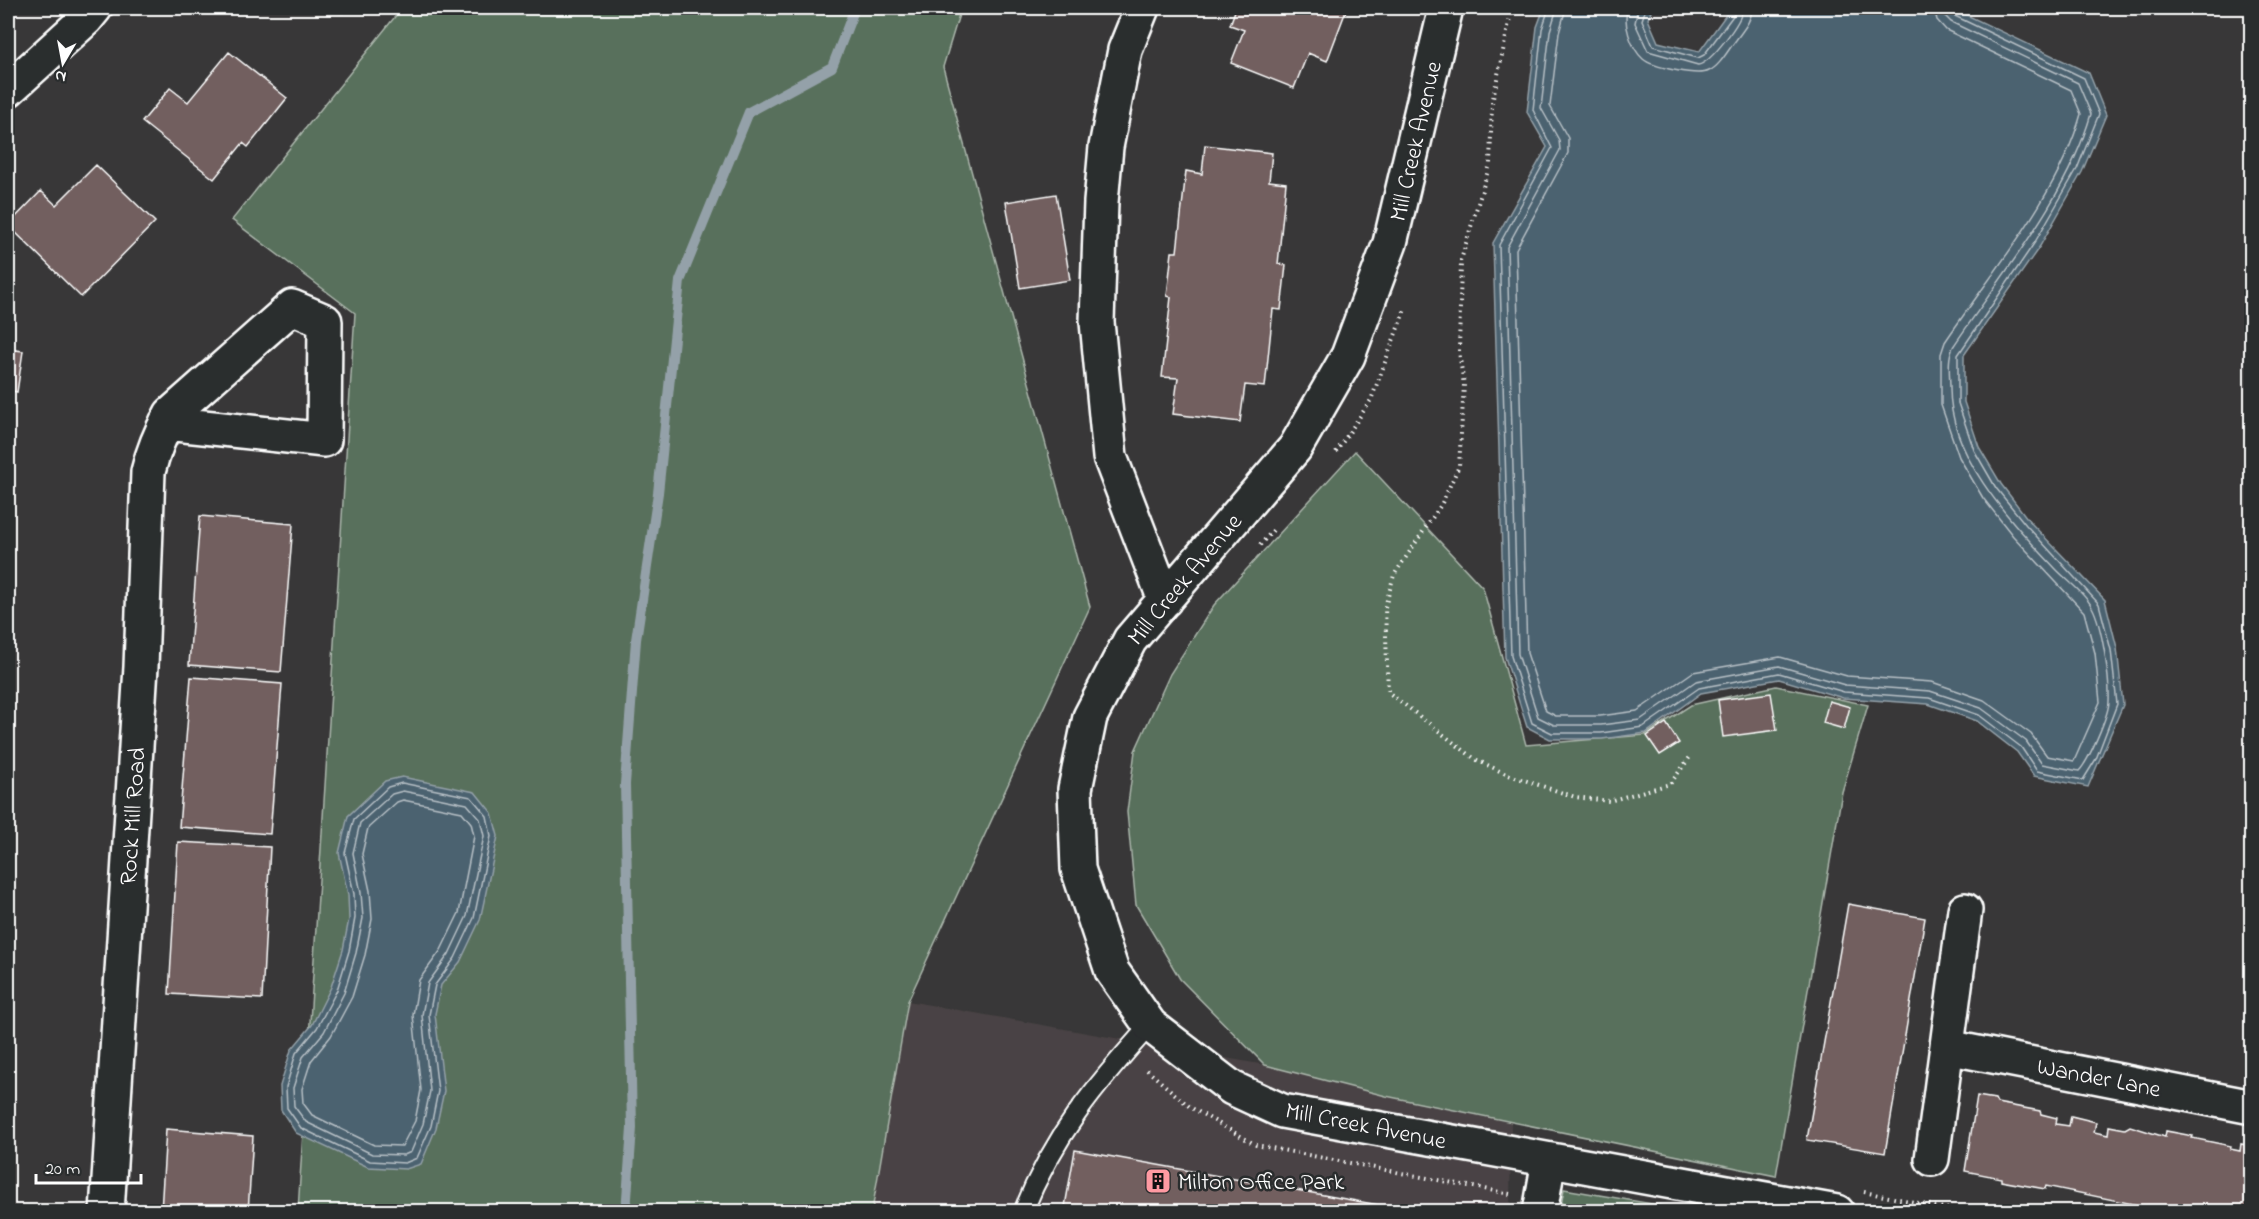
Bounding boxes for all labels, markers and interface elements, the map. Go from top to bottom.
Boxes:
north arrow [33,33,93,93]
street label: Mill Creek Avenue [1382,58,1453,225]
text: N [53,63,68,89]
street label: Mill Creek Avenue [1120,507,1252,654]
street label: Rock Mill Road [112,746,157,886]
street label: Wander Lane [2034,1050,2164,1109]
street label: Mill Creek Avenue [1282,1095,1449,1160]
scale bar [36,1147,141,1185]
text: 20 m [45,1157,80,1183]
building icon: Milton Office Park [1143,1166,1173,1196]
place label: Milton Office Park [1178,1166,1345,1201]

